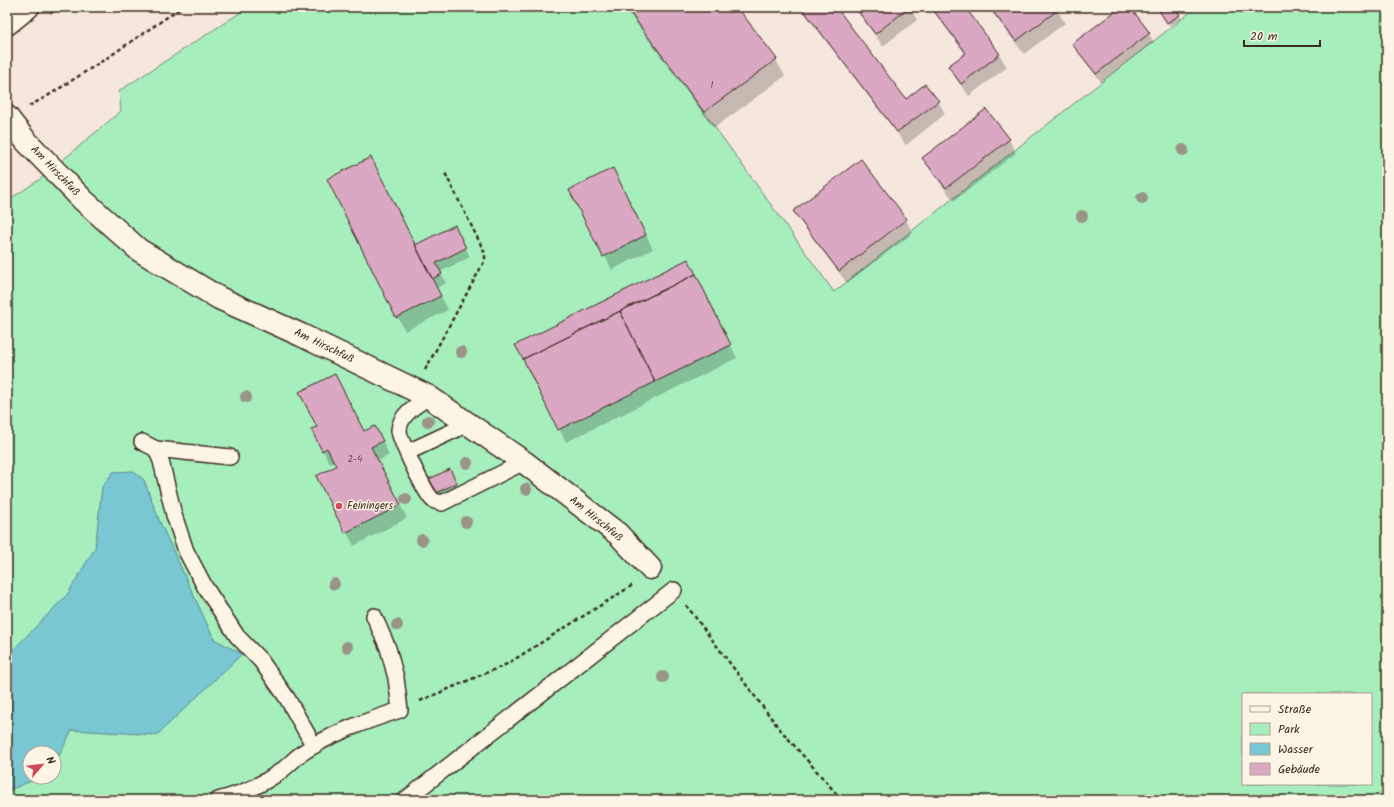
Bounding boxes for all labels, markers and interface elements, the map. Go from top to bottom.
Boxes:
scale bar [1244,22,1320,48]
text: 20 m [1250,27,1278,46]
house number: 1 [711,78,714,93]
street label: Am Hirschfuß [26,141,84,201]
street label: Am Hirschfuß [291,324,357,368]
house number: 2-4 [348,452,362,467]
street label: Am Hirschfuß [565,492,627,546]
place label: Feiningers [347,497,393,515]
marker: Feiningers [334,501,344,511]
legend [1242,693,1372,785]
text: Straße [1278,700,1312,719]
text: Park [1278,720,1300,739]
text: Wasser [1278,740,1314,759]
north arrow [22,745,62,785]
text: N [40,753,60,768]
text: Gebäude [1278,760,1320,779]

